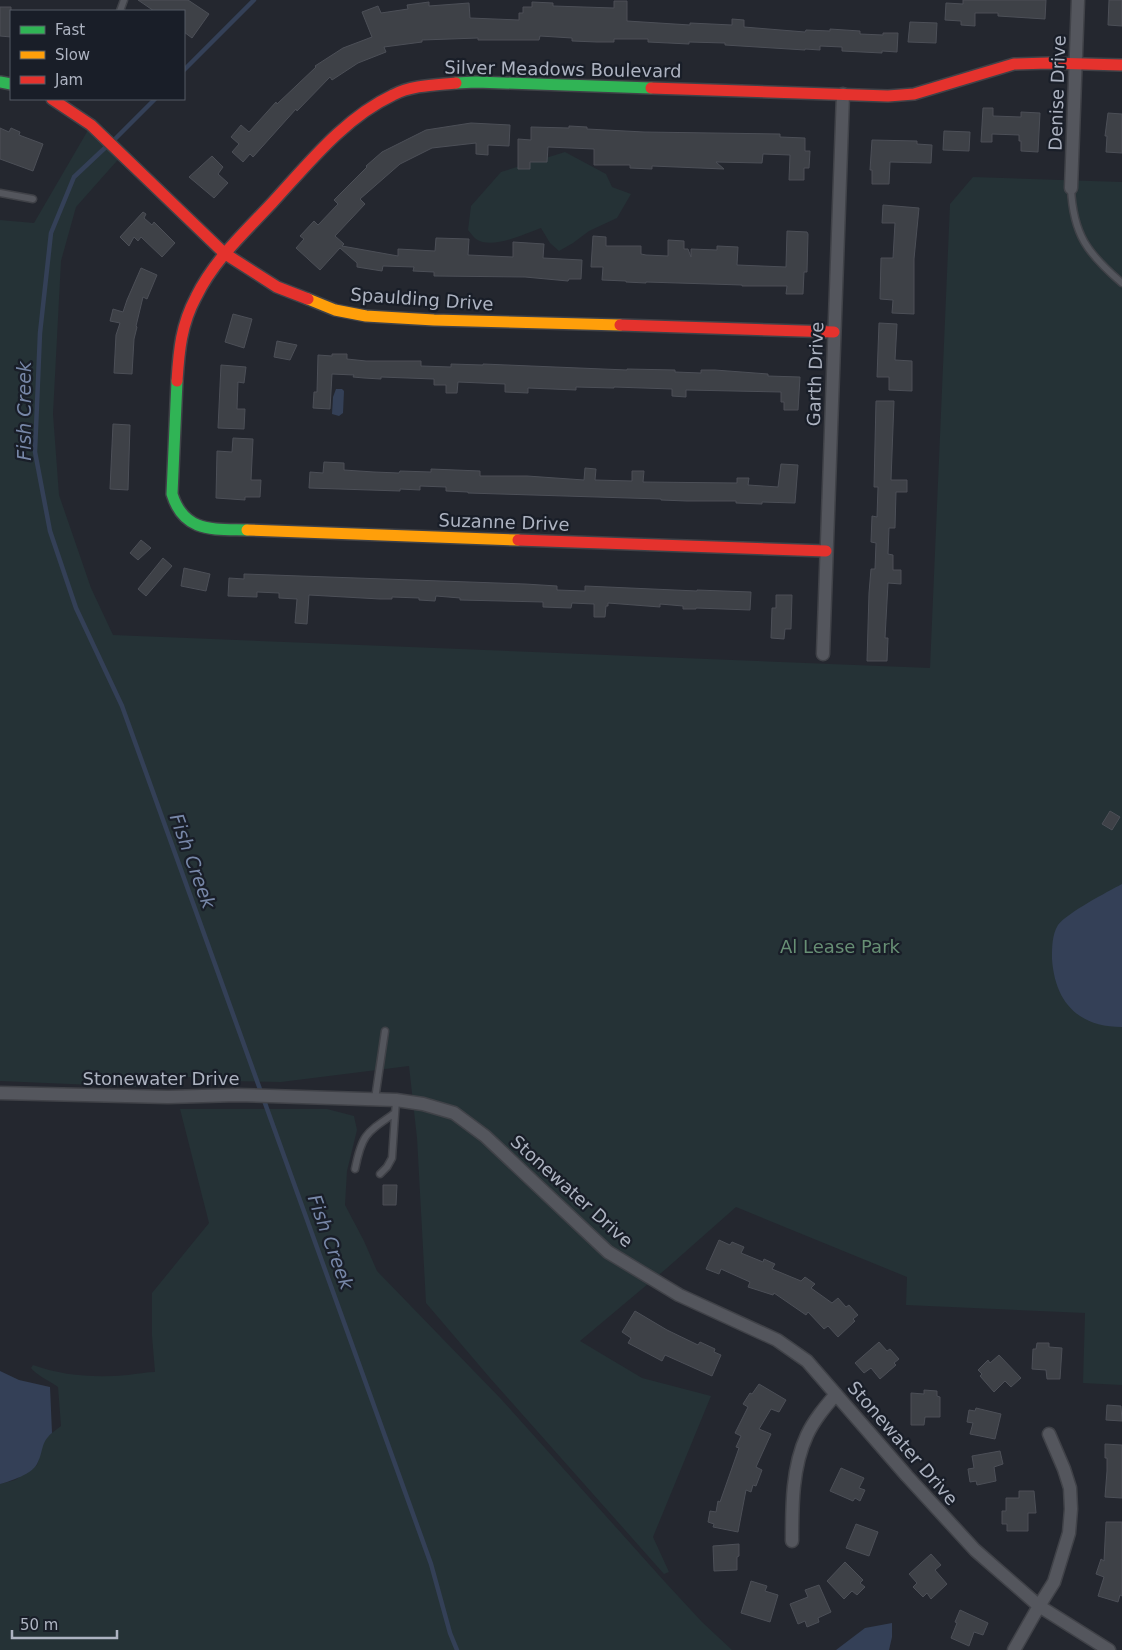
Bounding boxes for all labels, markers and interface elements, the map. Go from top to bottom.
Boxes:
legend [10,10,185,100]
text: Fast [55,21,85,39]
street label: Denise Drive [1044,35,1070,151]
text: Slow [55,46,90,64]
street label: Silver Meadows Boulevard [444,56,682,82]
text: Jam [54,71,83,89]
street label: Spaulding Drive [350,284,494,314]
street label: Garth Drive [803,321,827,427]
water label: Fish Creek [13,360,35,461]
street label: Suzanne Drive [438,509,570,535]
water label: Fish Creek [166,810,221,913]
park label: Al Lease Park [780,936,901,957]
street label: Stonewater Drive [83,1068,239,1089]
street label: Stonewater Drive [507,1131,637,1251]
water label: Fish Creek [304,1191,359,1294]
street label: Stonewater Drive [844,1377,962,1509]
scale bar [12,1608,118,1640]
text: 50 m [20,1616,58,1634]

